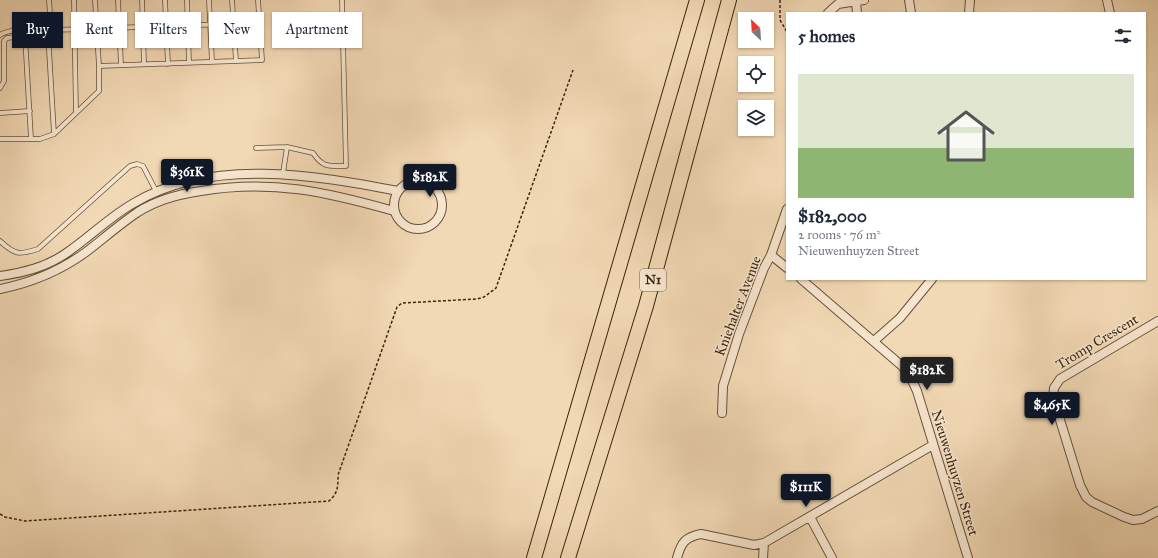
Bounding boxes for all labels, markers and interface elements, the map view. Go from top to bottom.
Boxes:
chip: Buy [12,12,63,48]
chip: Rent [71,12,127,48]
chip: Filters [135,12,201,48]
chip: New [209,12,264,48]
chip: Apartment [272,12,362,48]
north arrow [738,12,774,48]
map controls [738,12,774,136]
icon: filters [1112,25,1134,47]
text: 5 homes [798,26,855,47]
button: locate [738,56,774,92]
button: layers [738,100,774,136]
icon: home [930,100,1002,172]
pin: $361K [159,159,215,193]
text: $361K [170,164,204,180]
pin: $182K [402,164,458,198]
text: $182K [412,169,448,185]
text: $182,000 [798,206,867,227]
text: 2 rooms · 76 m² [798,227,880,243]
text: Nieuwenhuyzen Street [798,243,919,259]
street label: Kniehalter Avenue [711,254,765,358]
road number: N1 [640,269,666,291]
street label: Tromp Crescent [1053,311,1141,373]
pin: $182K [899,357,955,391]
text: $182K [909,362,945,378]
pin: $465K [1024,392,1080,426]
text: $465K [1034,397,1070,413]
street label: Nieuwenhuyzen Street [928,408,982,538]
pin: $111K [778,474,834,508]
text: $111K [790,479,822,495]

